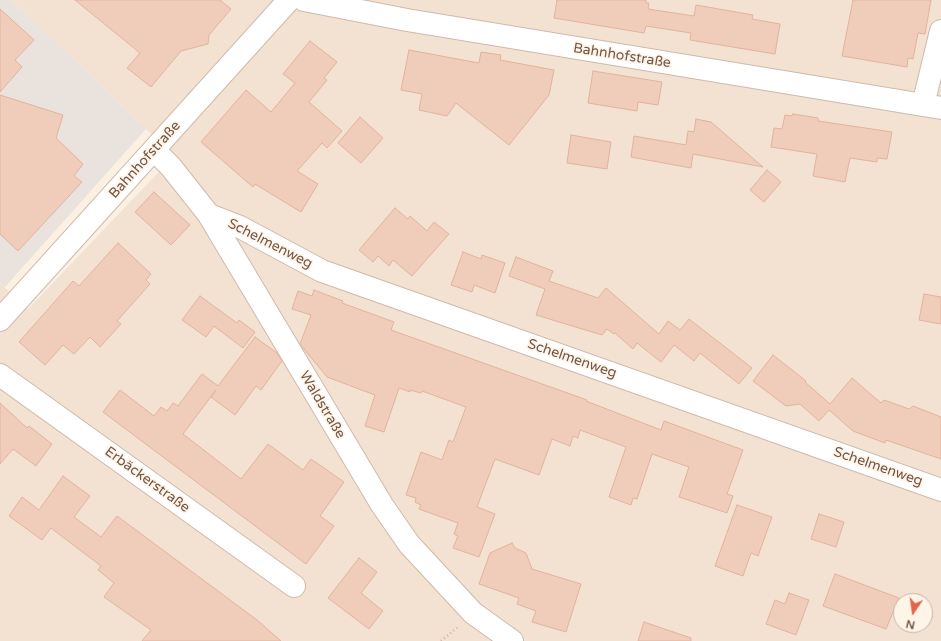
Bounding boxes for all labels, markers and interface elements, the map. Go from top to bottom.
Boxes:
street label: Bahnhofstraße [572,40,672,72]
street label: Bahnhofstraße [106,118,184,202]
street label: Schelmenweg [225,215,315,273]
street label: Schelmenweg [525,336,619,382]
street label: Waldstraße [295,368,349,442]
street label: Erbäckerstraße [101,444,193,516]
street label: Schelmenweg [831,444,925,490]
north arrow [893,593,933,633]
text: N [905,617,916,632]

